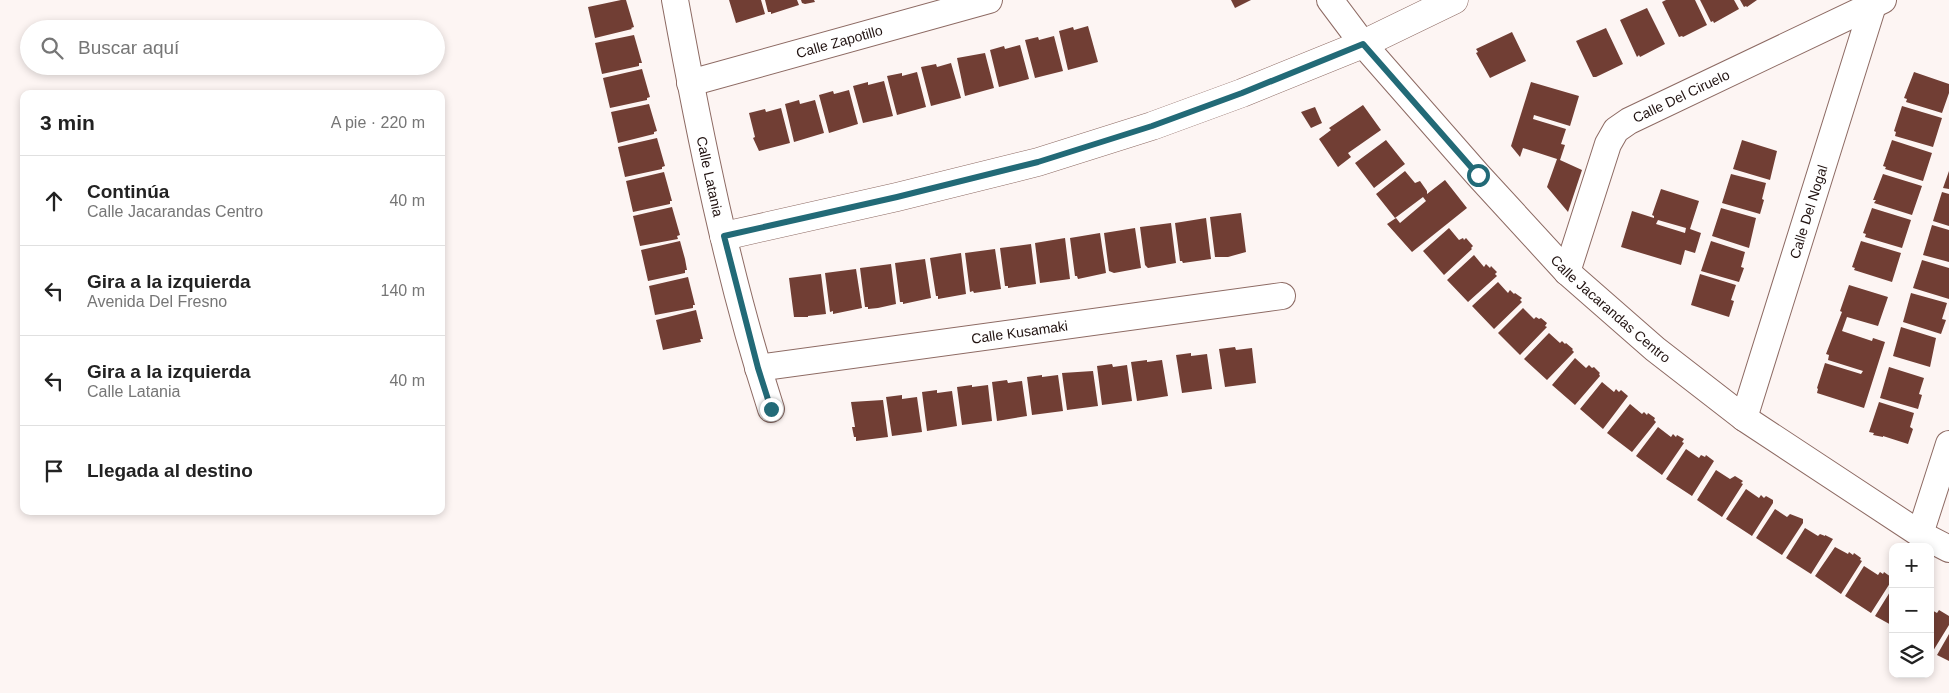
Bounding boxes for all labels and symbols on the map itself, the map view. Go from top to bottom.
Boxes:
street label: Calle Zapotillo [794,22,885,61]
street label: Calle Del Ciruelo [1630,66,1732,126]
street label: Calle Latania [693,135,726,219]
street label: Calle Del Nogal [1786,163,1831,261]
route start [1467,164,1490,187]
street label: Calle Jacarandas Centro [1548,252,1674,366]
street label: Calle Kusamaki [970,318,1069,347]
route end [760,398,783,421]

